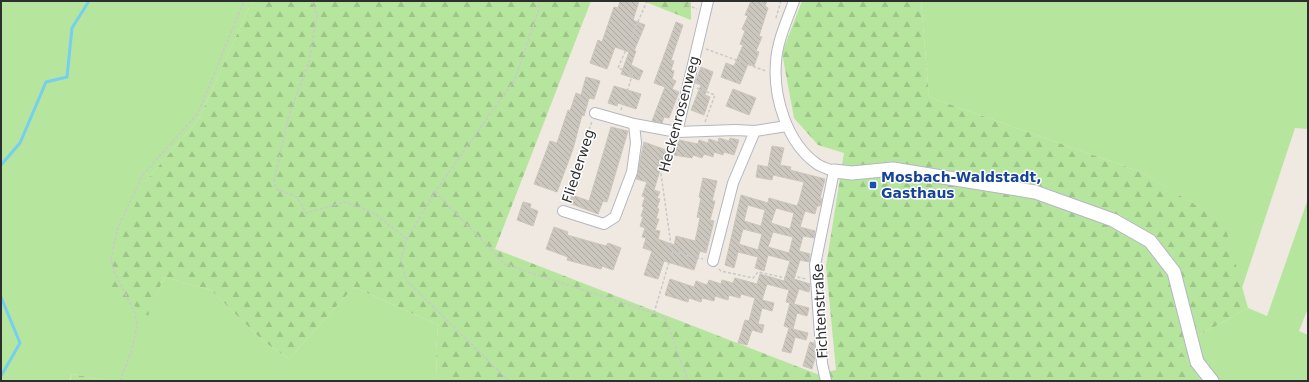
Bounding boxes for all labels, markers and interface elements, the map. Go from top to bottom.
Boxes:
street label: Heckenrosenweg [656,54,702,174]
street label: Fliederweg [559,127,597,205]
place label: Mosbach-Waldstadt, Gasthaus [881,169,1042,201]
marker: Mosbach-Waldstadt, Gasthaus [868,180,878,190]
street label: Fichtenstraße [810,263,830,359]

